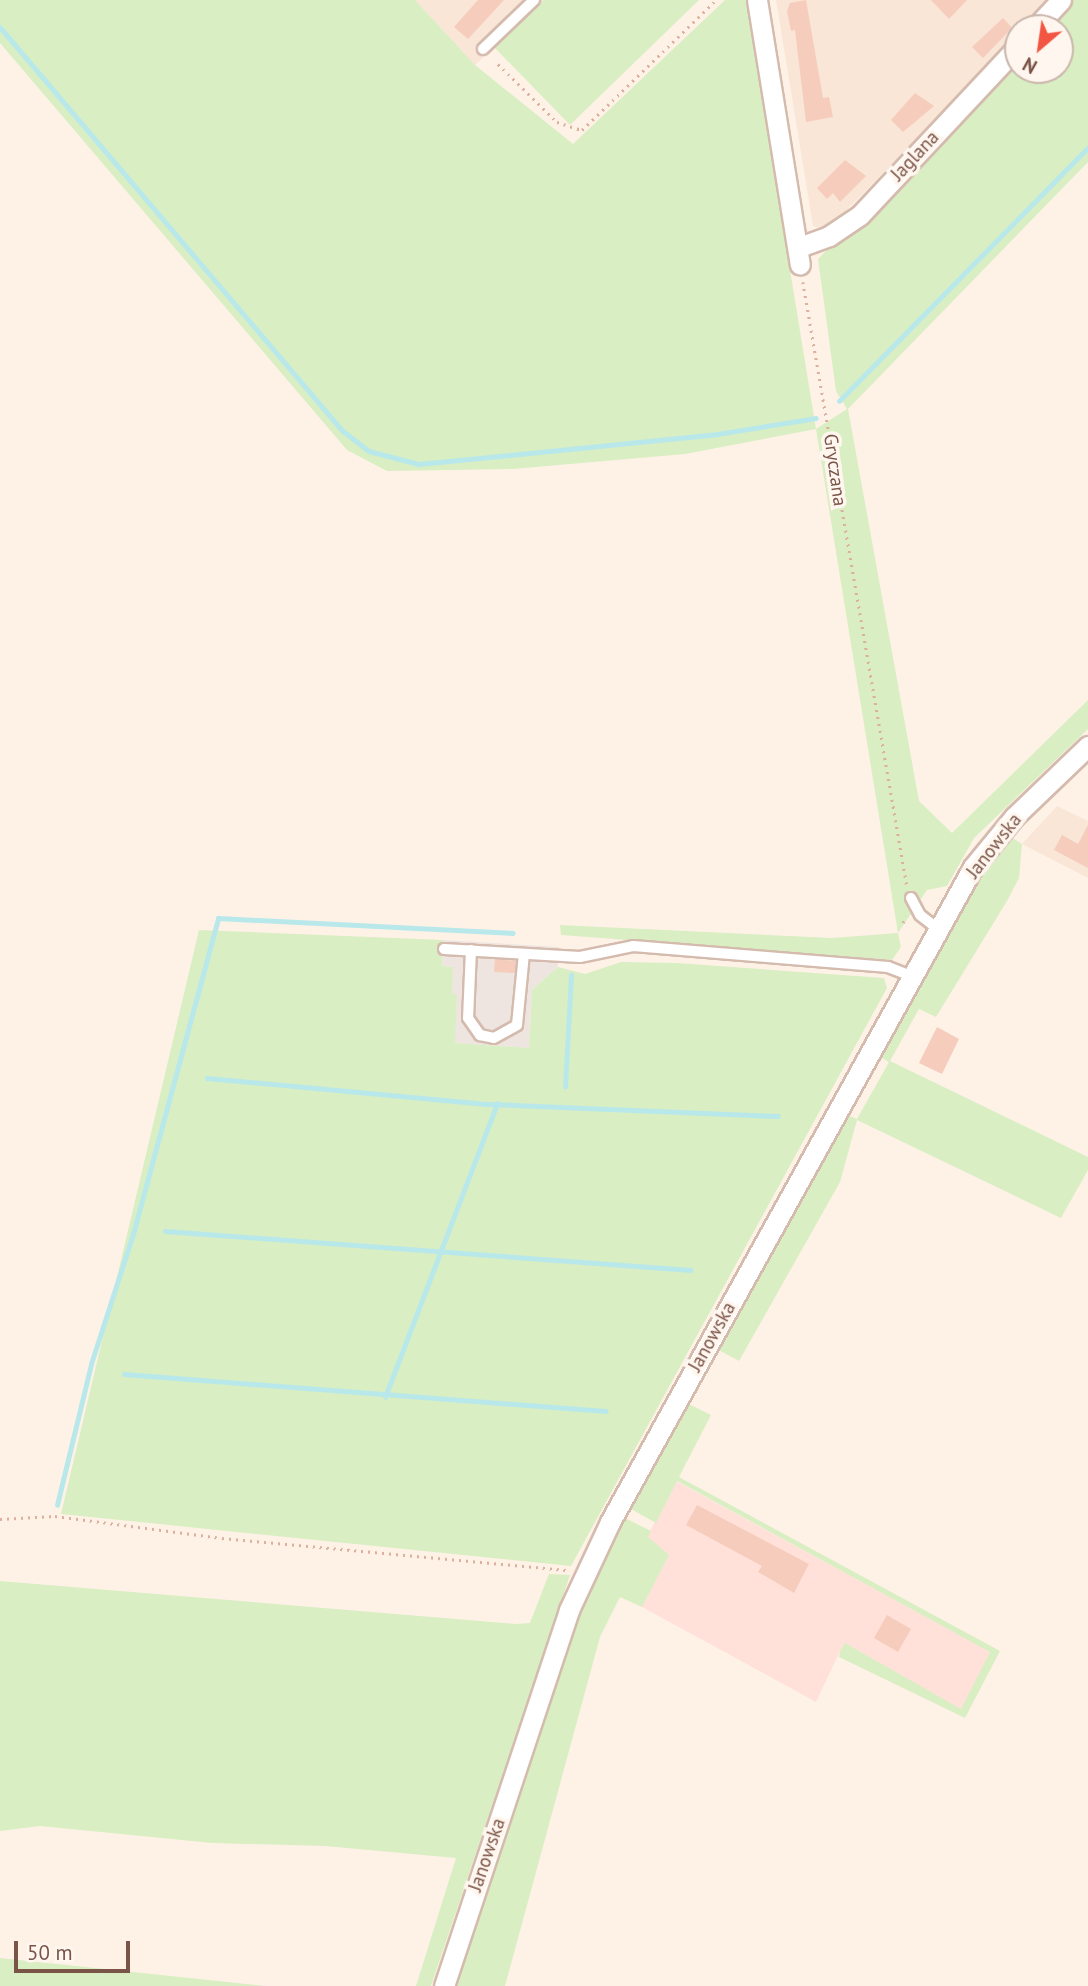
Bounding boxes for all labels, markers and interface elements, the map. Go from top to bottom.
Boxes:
north arrow [1004,14,1074,84]
text: N [1019,52,1041,79]
street label: Jaglana [886,126,944,186]
street label: Gryczana [819,432,851,508]
street label: Janowska [962,809,1026,883]
street label: Janowska [684,1298,740,1376]
street label: Janowska [464,1815,510,1895]
scale bar [18,1926,133,1970]
text: 50 m [27,1939,73,1966]

